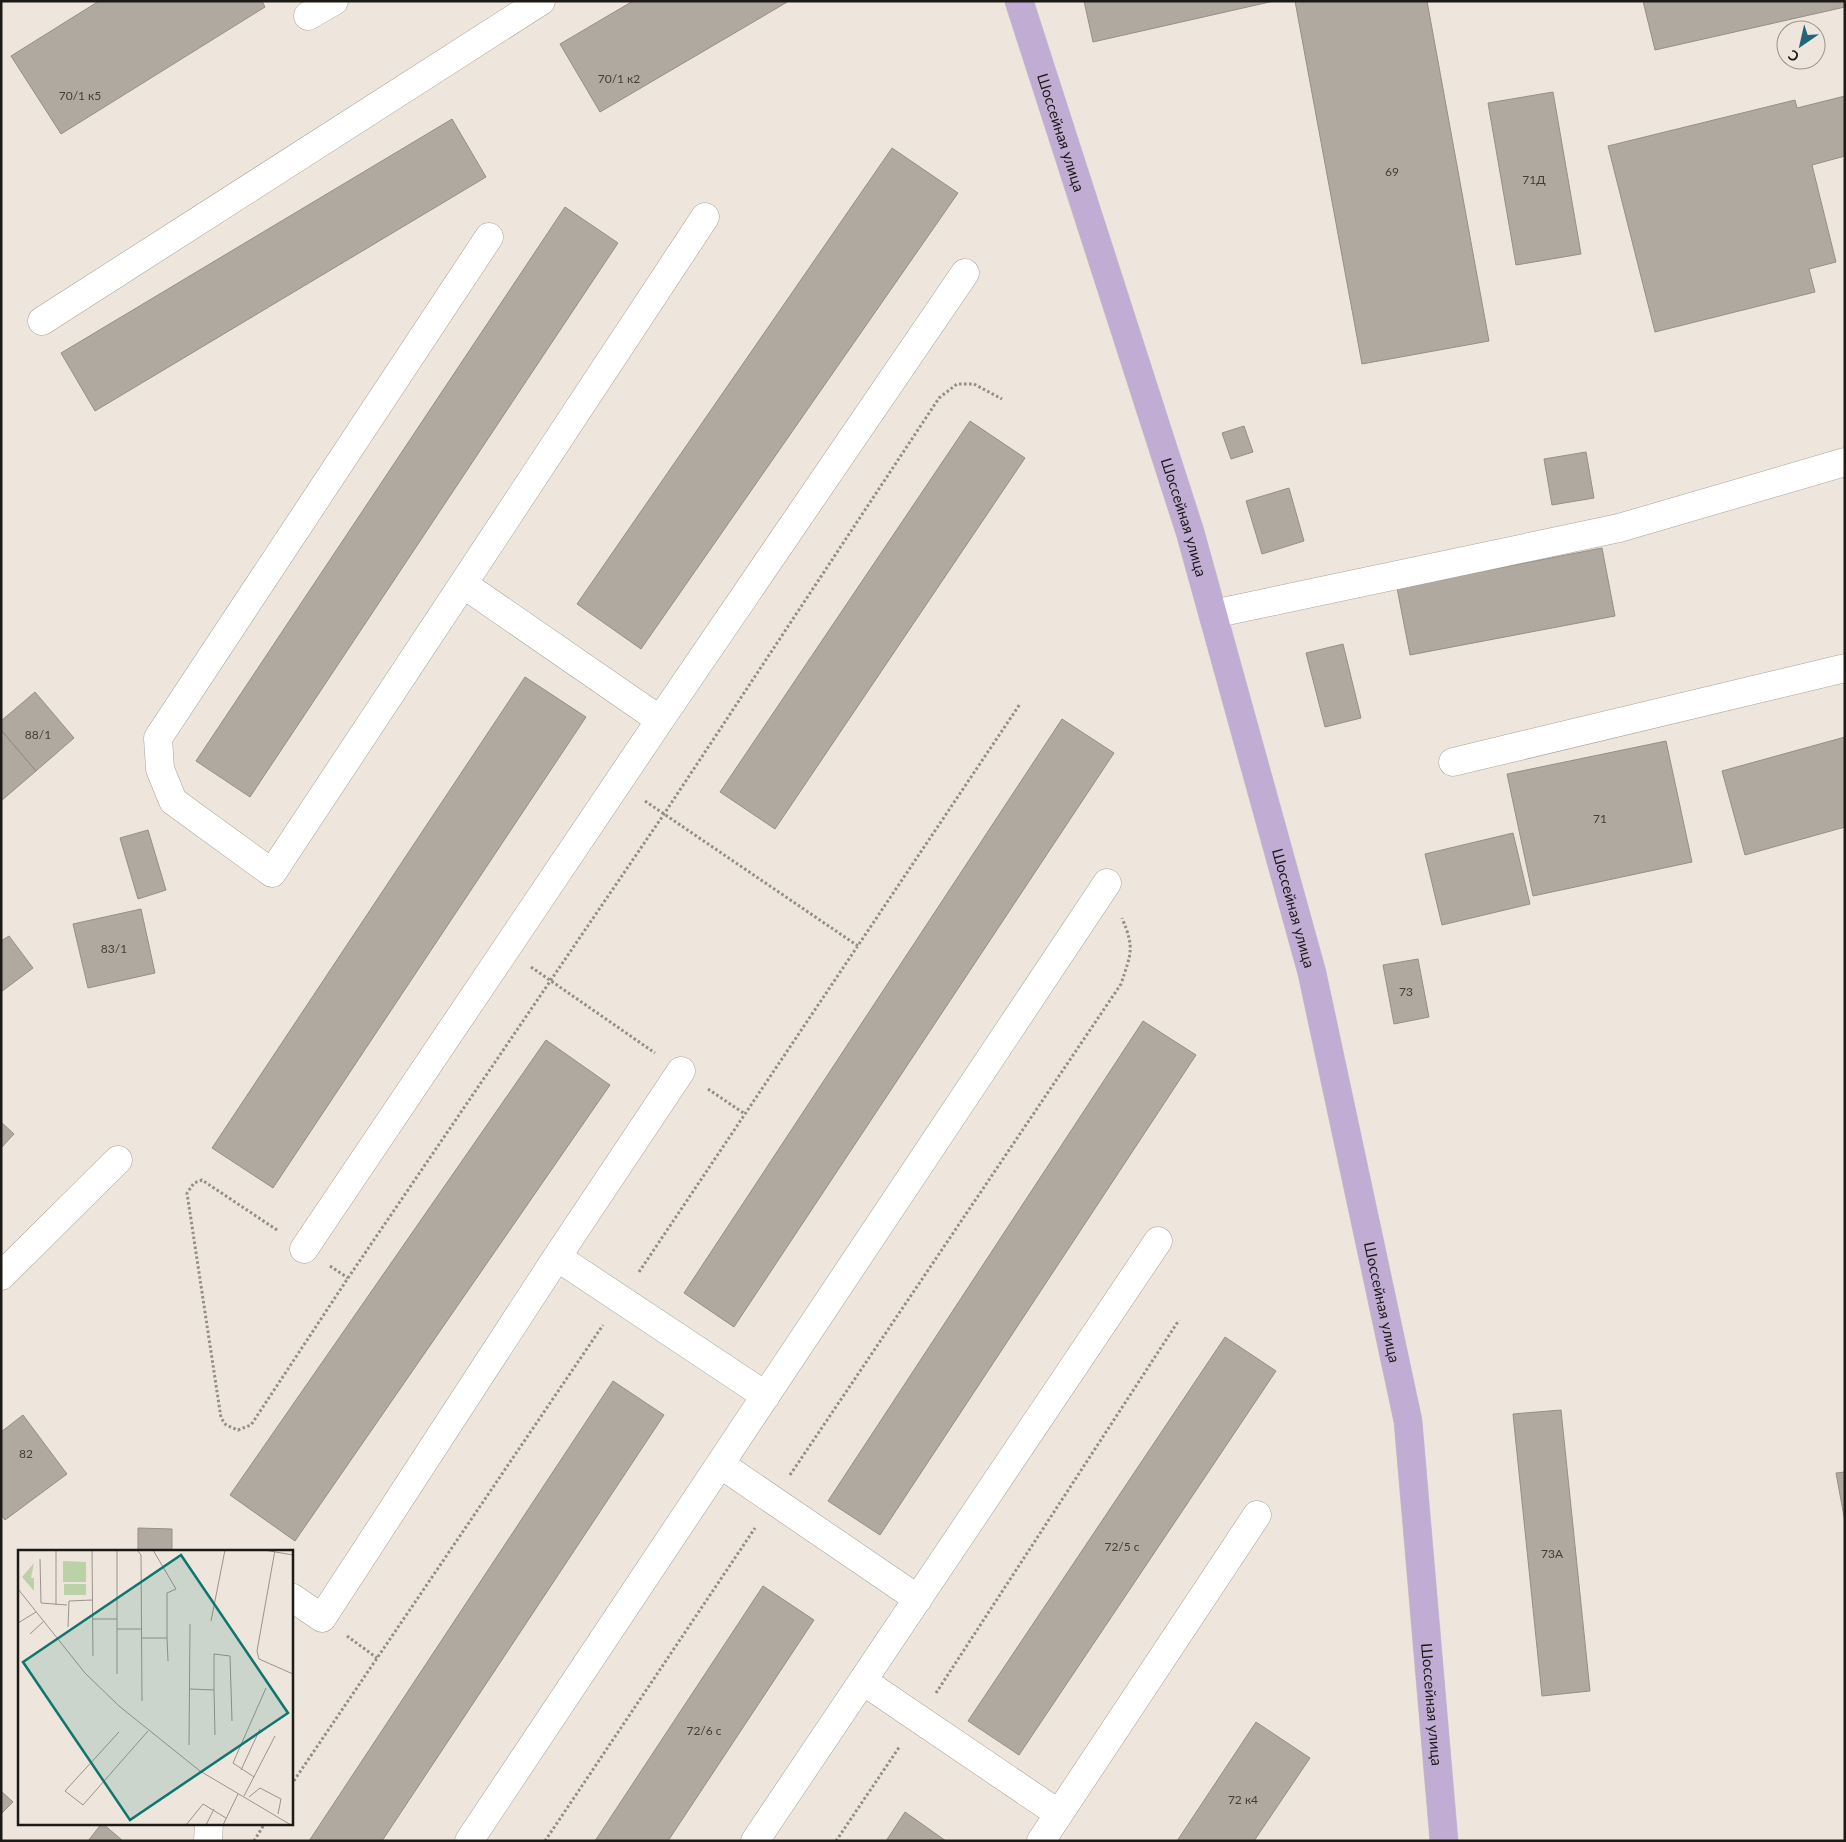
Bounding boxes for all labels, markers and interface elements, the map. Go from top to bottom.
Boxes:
north arrow [1776,20,1826,70]
text: С [1784,46,1802,66]
house number: 70/1 к2 [598,71,640,86]
street label: Шоссейная улица [1034,71,1089,194]
house number: 70/1 к5 [59,88,101,103]
house number: 69 [1385,164,1399,179]
house number: 71Д [1522,172,1546,187]
street label: Шоссейная улица [1158,455,1211,579]
house number: 88/1 [25,727,51,742]
house number: 71 [1593,811,1607,826]
street label: Шоссейная улица [1269,846,1319,970]
house number: 83/1 [101,941,127,956]
house number: 73 [1399,984,1413,999]
street label: Шоссейная улица [1361,1240,1404,1364]
house number: 82 [19,1446,33,1461]
house number: 72/5 с [1104,1539,1140,1554]
house number: 73А [1541,1546,1564,1561]
inset map [18,1550,292,1824]
street label: Шоссейная улица [1418,1642,1447,1767]
house number: 72/6 с [686,1723,722,1738]
house number: 72 к4 [1228,1792,1258,1807]

